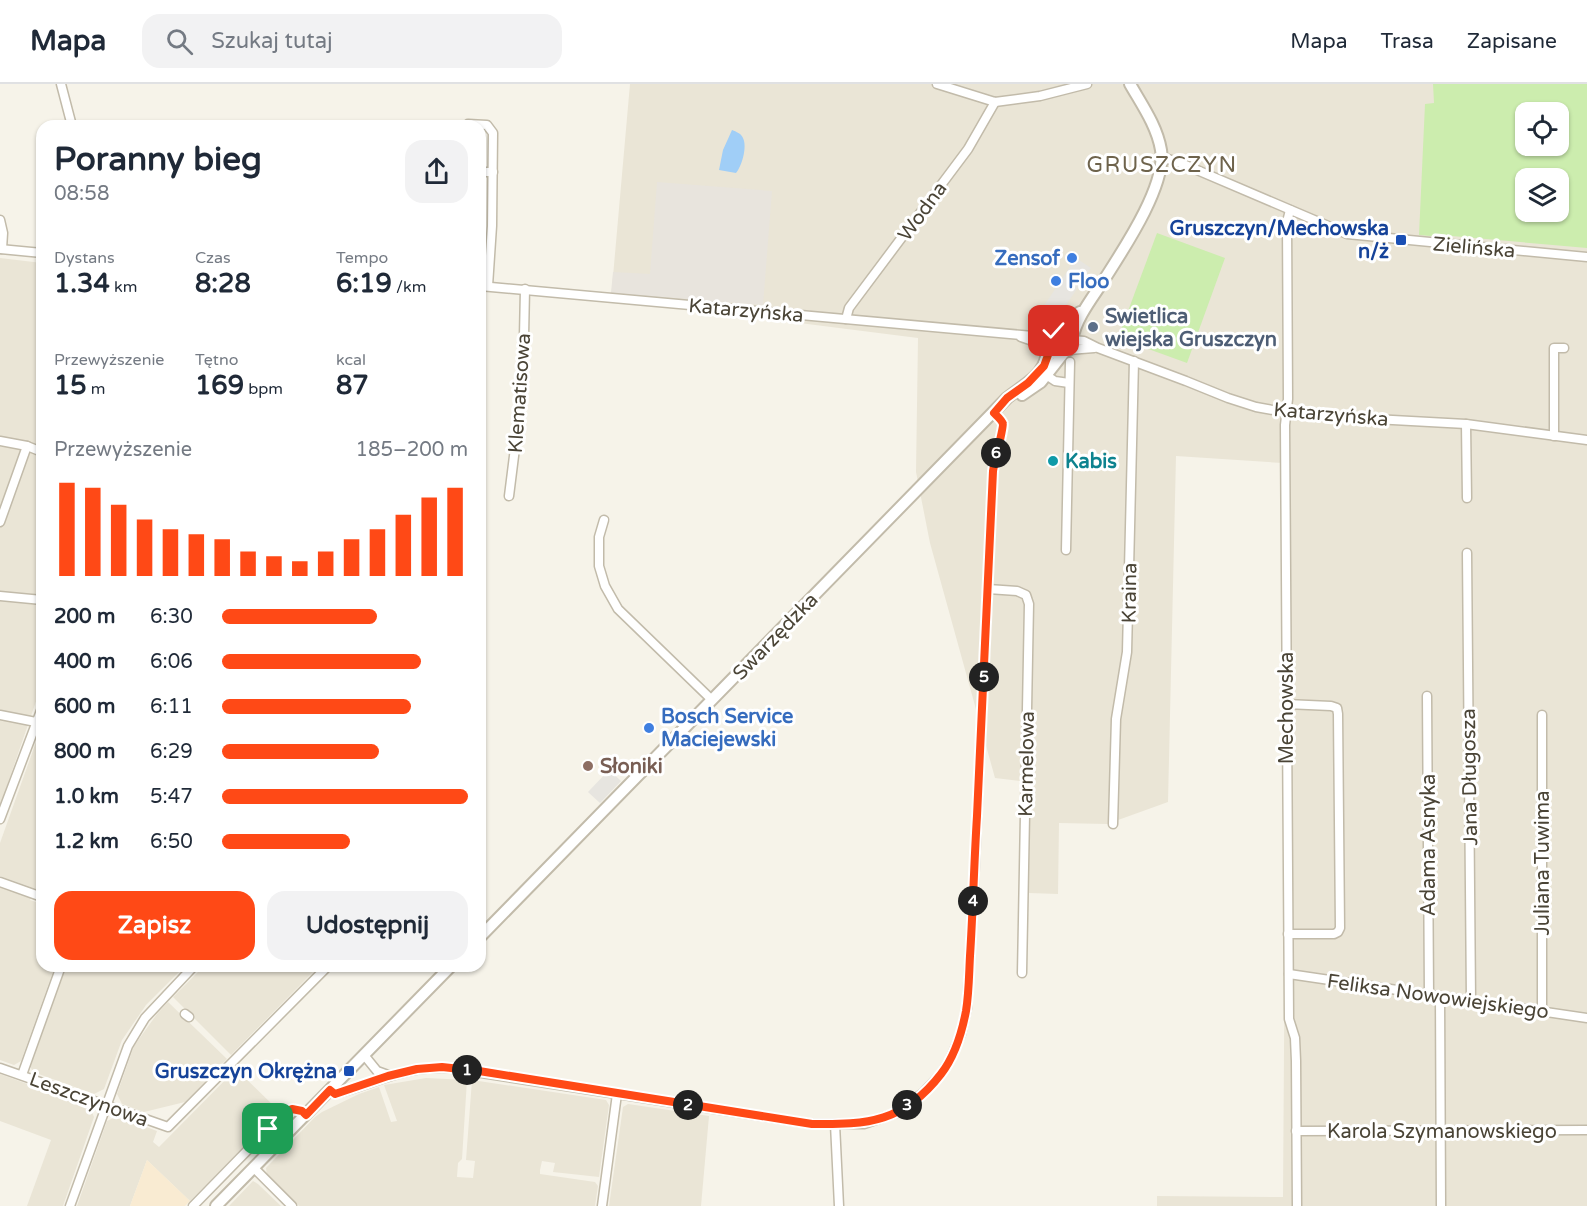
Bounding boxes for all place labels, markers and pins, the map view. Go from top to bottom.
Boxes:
place label: Gruszczyn/Mechowska n/ż [1169,217,1389,264]
marker: Gruszczyn/Mechowska n/ż [1394,233,1408,247]
place label: Zensof [994,247,1060,271]
marker: Zensof [1065,251,1079,265]
place label: Floo [1068,270,1109,294]
marker: Floo [1049,274,1063,288]
pin [1028,305,1079,356]
place label: Swietlica wiejska Gruszczyn [1105,305,1277,352]
marker: Swietlica wiejska Gruszczyn [1086,320,1100,334]
pin: 6 [981,438,1011,468]
place label: Kabis [1065,450,1117,474]
marker: Kabis [1046,454,1060,468]
pin: 5 [969,662,999,692]
place label: Bosch Service Maciejewski [661,705,793,752]
marker: Bosch Service Maciejewski [642,721,656,735]
place label: Słoniki [600,755,663,779]
marker: Słoniki [581,759,595,773]
pin: 4 [958,886,988,916]
pin: 1 [452,1055,482,1085]
place label: Gruszczyn Okrężna [155,1060,337,1084]
marker: Gruszczyn Okrężna [342,1064,356,1078]
pin: 2 [673,1090,703,1120]
pin: 3 [892,1090,922,1120]
pin [242,1103,293,1154]

